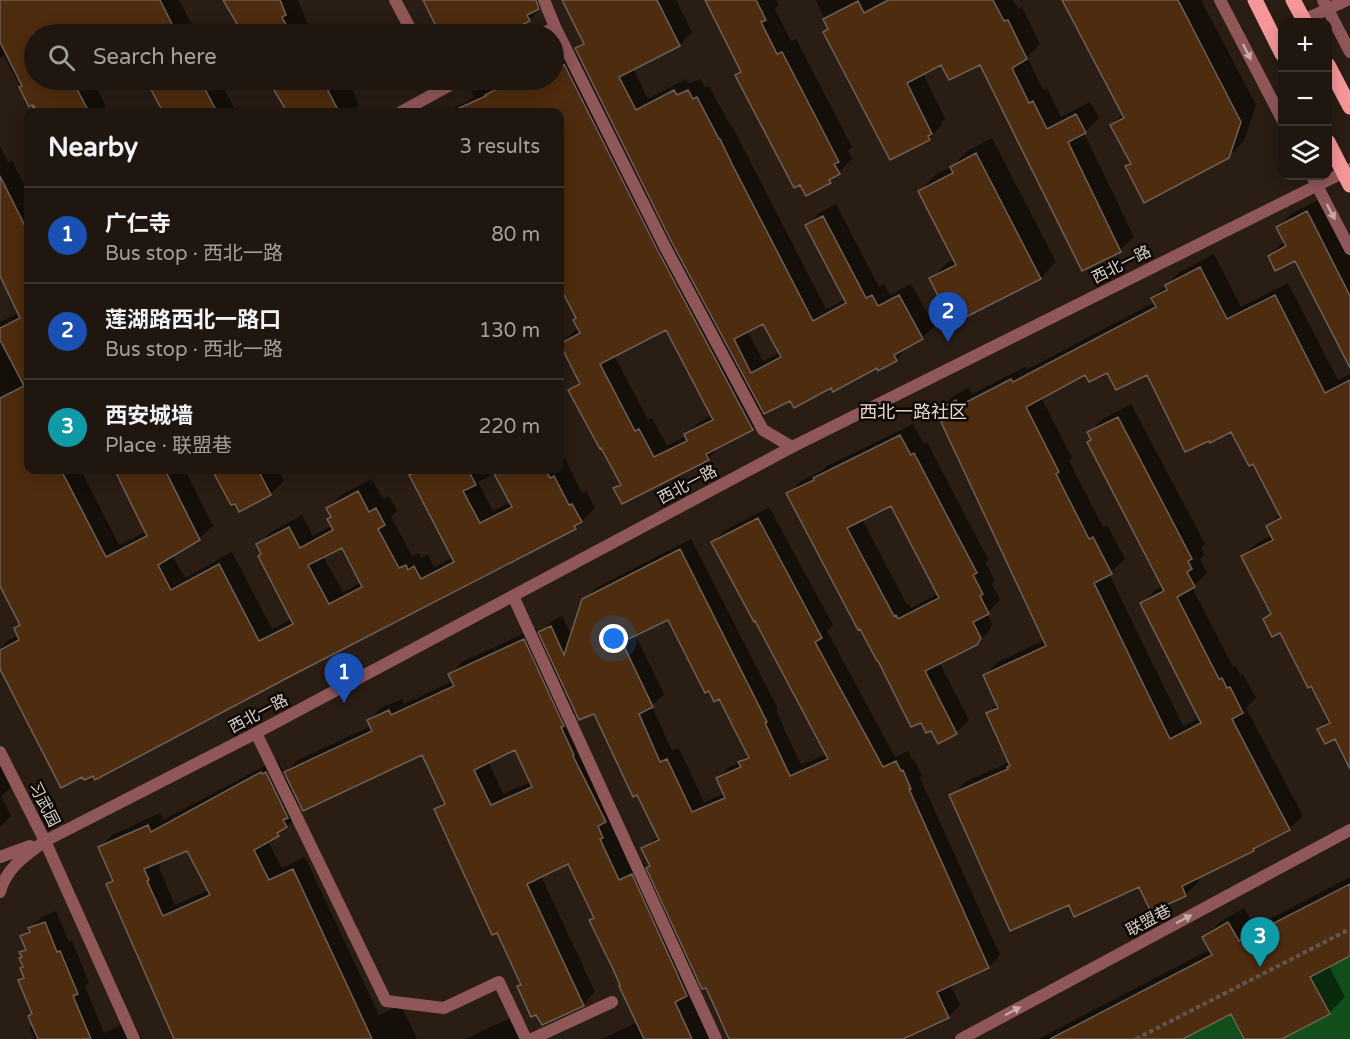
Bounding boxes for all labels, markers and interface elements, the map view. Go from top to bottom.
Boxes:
map controls [1278,18,1332,180]
button: + [1278,18,1332,72]
search box [24,24,564,90]
icon: search [45,41,78,74]
one-way arrow [1242,43,1252,61]
text: Search here [93,44,217,70]
button: − [1278,72,1332,126]
button: layers [1278,126,1332,180]
text: Nearby [48,132,138,163]
text: 3 results [460,135,540,159]
one-way arrow [1326,204,1336,221]
text: 广仁寺 [105,211,171,237]
text: 1 [61,223,74,247]
text: 80 m [491,223,540,247]
street label: 西北一路 [1088,241,1155,288]
text: Bus stop · 西北一路 [105,242,283,266]
pin: 2 [928,292,968,342]
text: 莲湖路西北一路口 [105,307,281,333]
text: 2 [61,319,74,343]
text: 130 m [479,319,540,343]
text: Bus stop · 西北一路 [105,338,283,362]
district label: 西北一路社区 [859,401,967,423]
text: 西安城墙 [105,403,193,429]
text: 3 [61,415,74,439]
text: 220 m [479,415,540,439]
text: Place · 联盟巷 [105,434,232,458]
street label: 西北一路 [655,461,720,509]
your location [599,624,628,653]
pin: 1 [324,654,364,703]
street label: 西北一路 [226,690,291,738]
street label: 习武园 [24,779,64,830]
street label: 联盟巷 [1123,901,1174,941]
one-way arrow [1176,914,1193,924]
pin: 3 [1240,918,1280,967]
one-way arrow [1004,1006,1021,1016]

